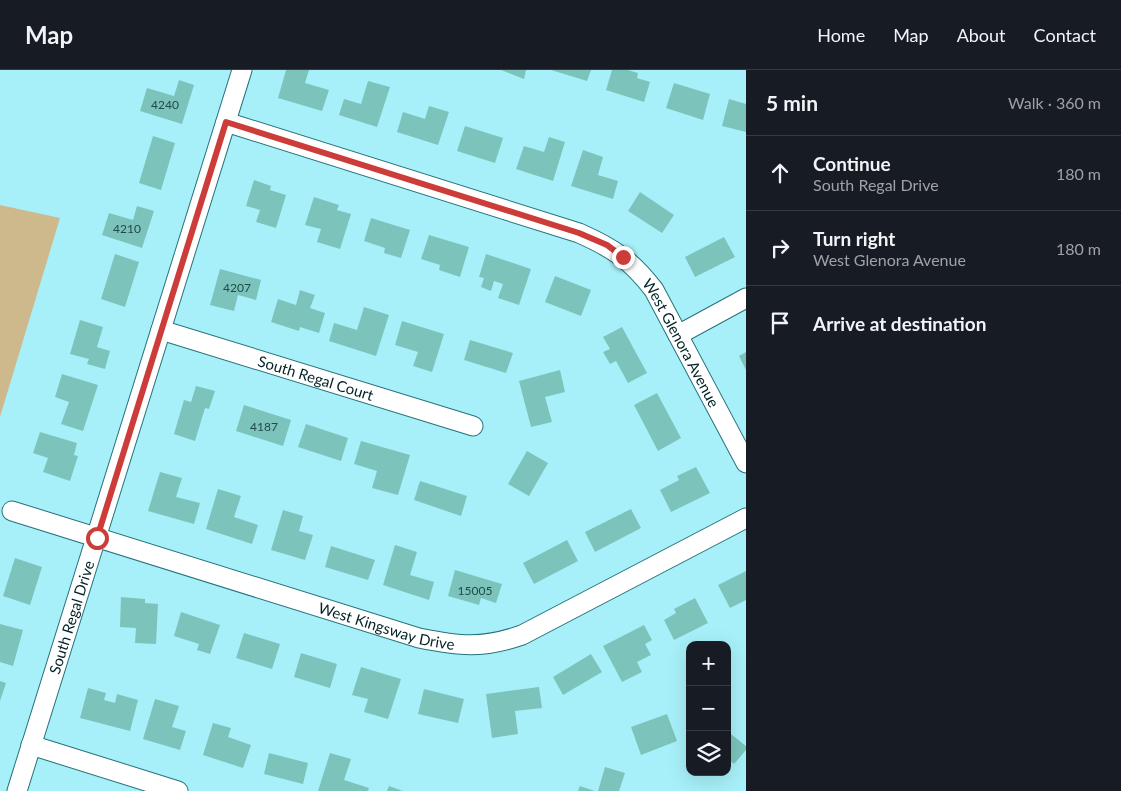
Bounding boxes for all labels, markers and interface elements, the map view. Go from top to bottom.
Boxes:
text: Map [25,20,73,49]
text: Home [817,24,865,46]
text: Map [893,24,929,46]
text: About [957,24,1006,46]
text: Contact [1034,24,1096,46]
text: 5 min [766,90,818,115]
text: Walk · 360 m [1008,93,1101,112]
house number: 4240 [151,97,179,112]
text: Continue [813,152,891,175]
icon: ahead [766,159,794,187]
text: 180 m [1056,164,1101,183]
text: South Regal Drive [813,175,939,194]
house number: 4210 [113,221,141,236]
text: Turn right [813,227,895,250]
icon: right [766,234,794,262]
text: 180 m [1056,239,1101,258]
route end [612,246,635,269]
text: West Glenora Avenue [813,250,966,269]
street label: West Glenora Avenue [639,275,724,410]
house number: 4207 [223,280,251,295]
icon: arrive [766,309,794,337]
text: Arrive at destination [813,312,986,335]
street label: South Regal Court [256,351,376,404]
house number: 4187 [250,419,278,434]
route start [86,527,109,550]
street label: South Regal Drive [45,558,97,676]
house number: 15005 [458,583,492,598]
street label: West Kingsway Drive [316,598,456,653]
map controls [686,641,731,776]
button: + [686,641,731,686]
button: − [686,686,731,731]
button: layers [686,731,731,776]

